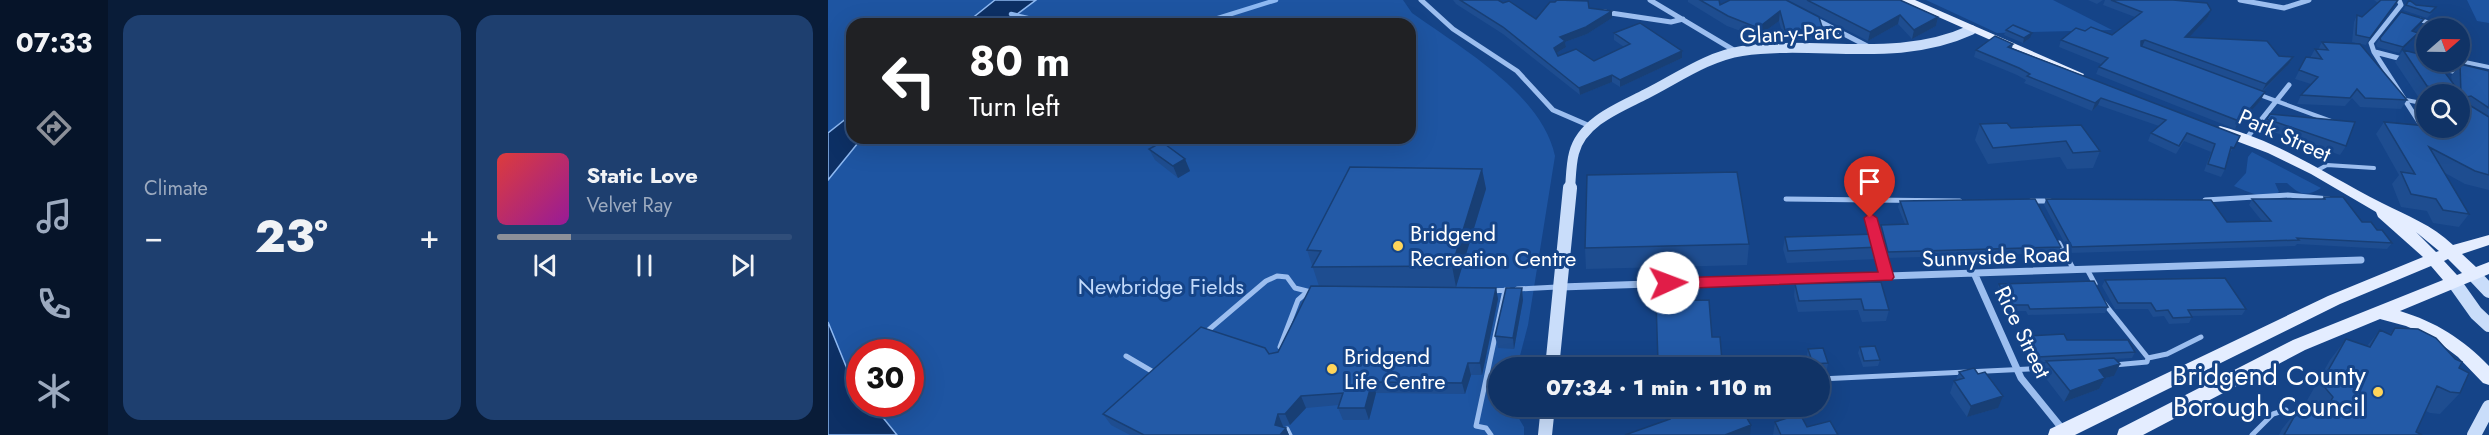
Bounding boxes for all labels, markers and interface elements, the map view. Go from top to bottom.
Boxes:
street label: Glan-y-Parc [1739,14,1843,52]
north arrow [2416,18,2470,72]
map controls [2416,18,2470,138]
text: 07:33 [16,23,92,62]
text: 80 m [969,31,1070,92]
icon: left [870,42,948,120]
button: search [2416,84,2470,138]
text: Turn left [969,87,1059,126]
street label: Park Street [2234,100,2337,170]
icon: directions [33,107,75,149]
pin [1844,156,1895,218]
text: Static Love [587,159,698,191]
icon: arrive [1853,165,1886,198]
text: Climate [144,174,208,203]
text: Velvet Ray [587,191,672,220]
icon: music [33,195,75,237]
text: 23° [255,204,328,269]
text: − [144,213,163,260]
text: + [419,213,440,260]
place label: Bridgend Recreation Centre [1410,217,1576,274]
street label: Sunnyside Road [1921,237,2071,275]
marker: Bridgend Recreation Centre [1391,239,1405,253]
icon: previous [529,249,562,282]
icon: pause [628,249,661,282]
icon: next [726,249,759,282]
position arrow [1636,251,1700,315]
park label: Newbridge Fields [1078,270,1244,302]
street label: Rice Street [1987,281,2059,384]
icon: phone [33,283,75,325]
speed limit sign: 30 [846,339,924,417]
place label: Bridgend Life Centre [1344,340,1446,397]
place label: Bridgend County Borough Council [2172,356,2366,426]
marker: Bridgend Life Centre [1325,362,1339,376]
icon: climate [33,370,75,412]
text: 07:34 · 1 min · 110 m [1546,371,1772,403]
marker: Bridgend County Borough Council [2371,385,2385,399]

